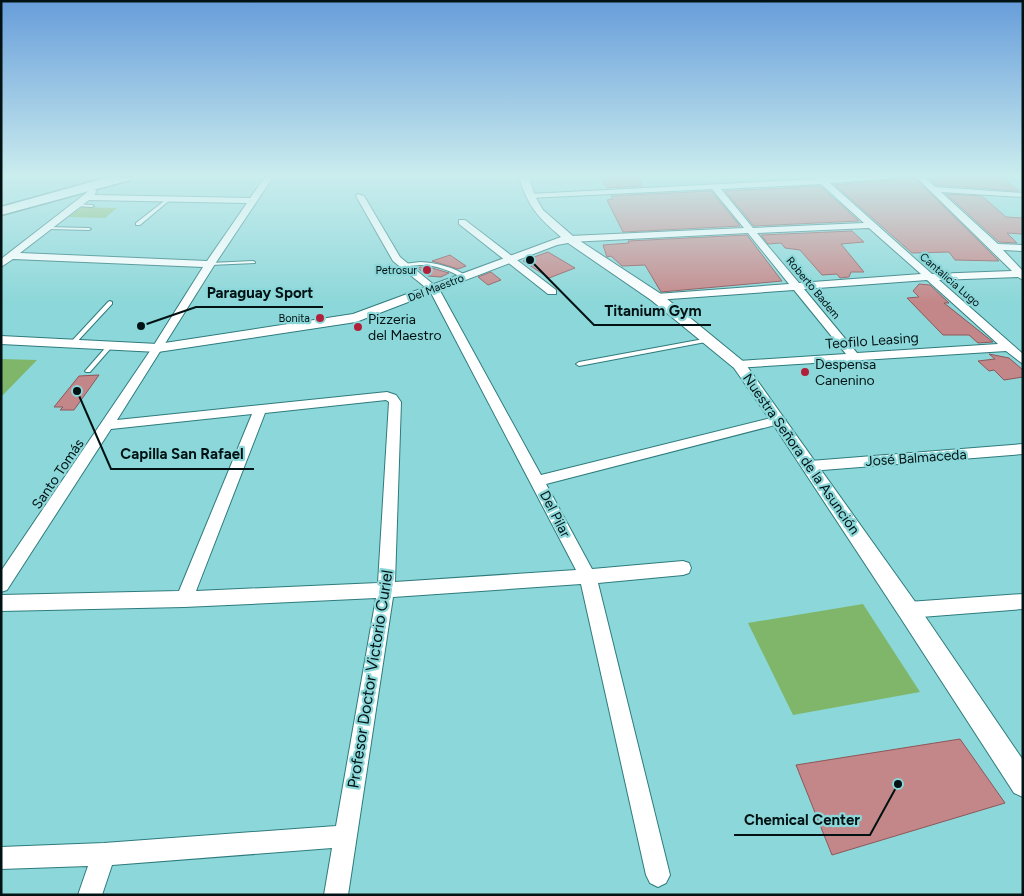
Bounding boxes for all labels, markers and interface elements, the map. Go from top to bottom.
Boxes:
street label: Cantalicia Lugo [917,250,983,310]
street label: Roberto Badem [783,254,843,322]
place label: Petrosur [375,264,417,277]
marker: Petrosur [421,264,433,276]
street label: Del Maestro [406,271,466,305]
callout: Paraguay Sport [196,277,323,307]
text: Paraguay Sport [207,284,313,302]
callout: Titanium Gym [594,295,711,325]
text: Titanium Gym [604,302,702,320]
place label: Pizzeria del Maestro [368,311,442,344]
place label: Bonita [278,312,310,325]
marker: Bonita [314,312,326,324]
marker: Pizzeria del Maestro [352,321,364,333]
street label: Teofilo Leasing [825,329,919,353]
place label: Despensa Canenino [815,356,876,389]
marker: Despensa Canenino [799,366,811,378]
street label: Nuestra Señora de la Asunción [739,370,863,538]
street label: Santo Tomás [28,436,88,512]
callout: Capilla San Rafael [111,439,254,469]
text: Capilla San Rafael [120,445,244,463]
street label: José Balmaceda [865,446,967,470]
street label: Del Pilar [536,488,574,540]
street label: Profesor Doctor Victorio Curiel [343,568,397,790]
callout: Chemical Center [734,805,870,835]
text: Chemical Center [744,811,860,829]

